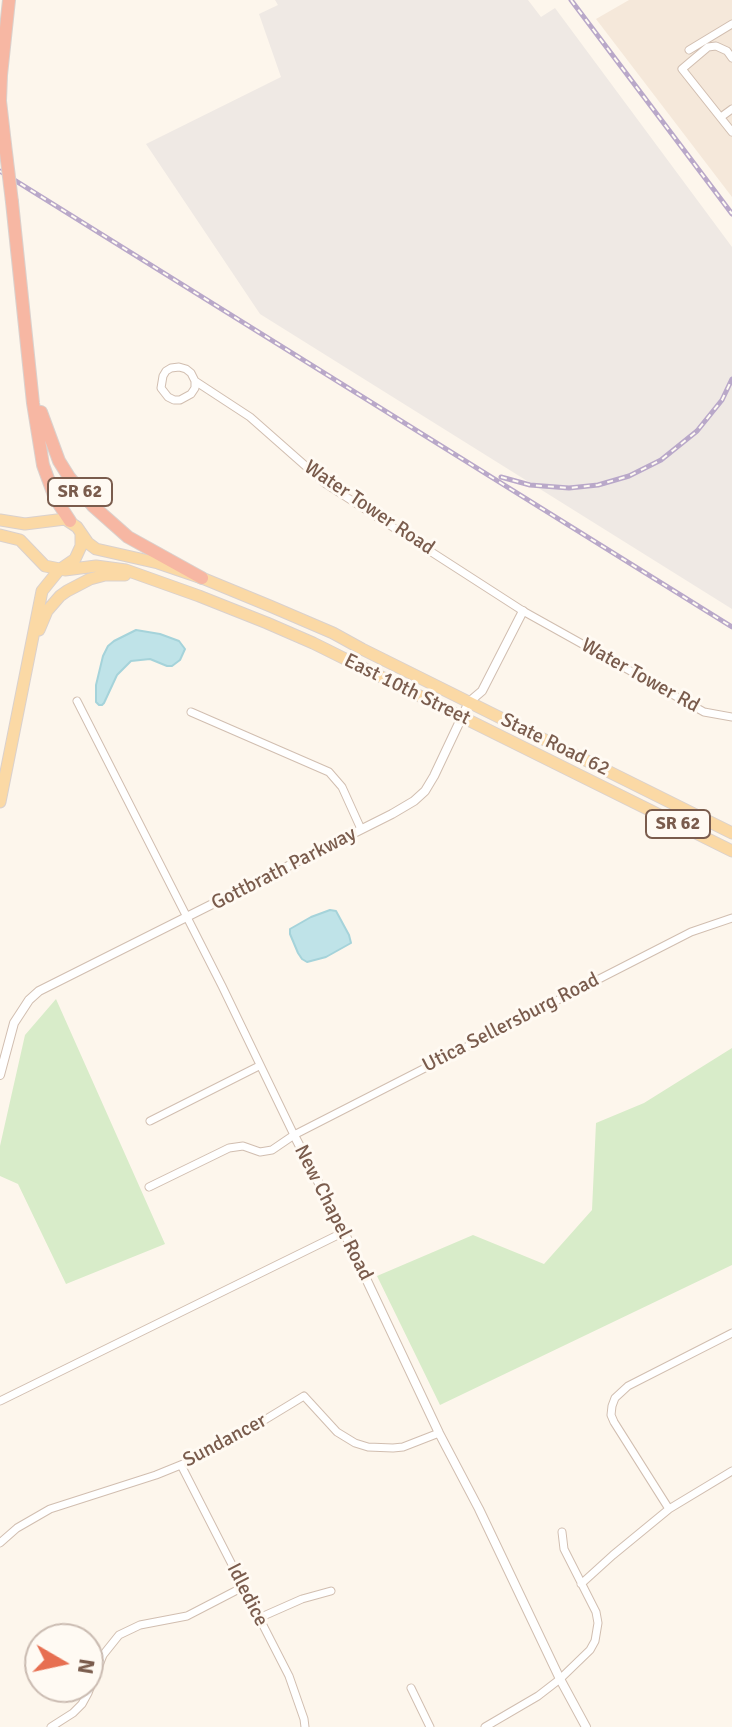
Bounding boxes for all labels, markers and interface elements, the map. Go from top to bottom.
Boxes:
street label: Water Tower Road [299,456,439,560]
road number: SR 62 [48,478,112,506]
street label: Water Tower Rd [577,634,703,718]
street label: East 10th Street [340,649,474,731]
street label: State Road 62 [497,708,613,782]
road number: SR 62 [646,810,710,838]
street label: Gottbrath Parkway [208,822,360,916]
street label: Utica Sellersburg Road [419,968,603,1078]
street label: New Chapel Road [288,1141,378,1285]
street label: Sundancer [179,1409,271,1473]
street label: Idledice [221,1560,273,1630]
north arrow [24,1623,104,1703]
text: N [72,1657,101,1676]

